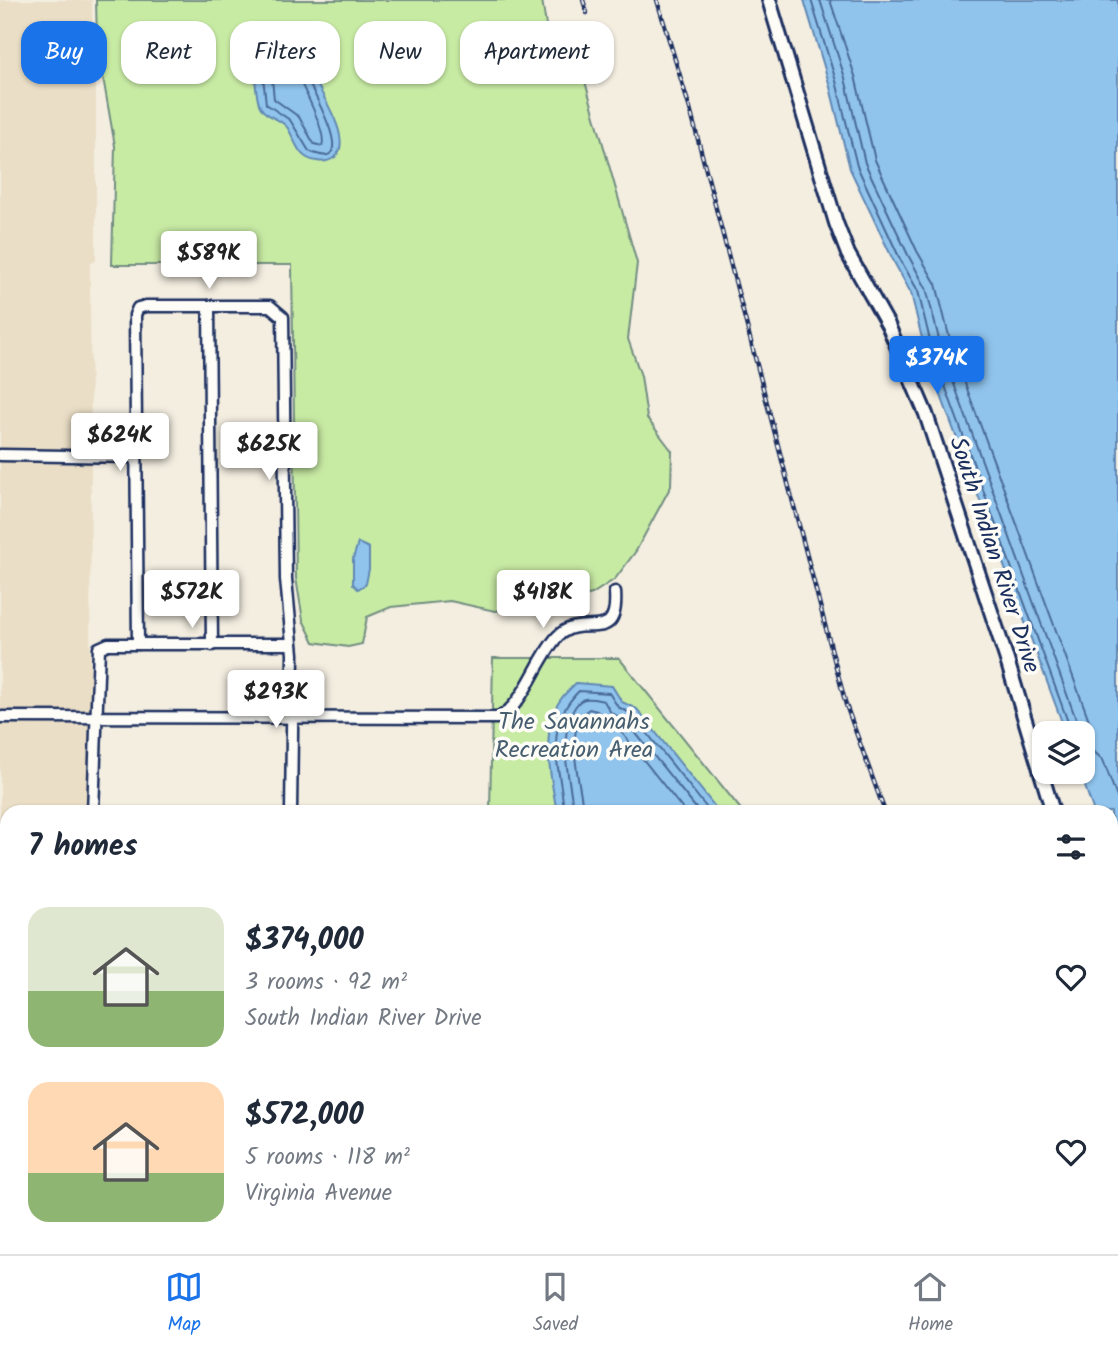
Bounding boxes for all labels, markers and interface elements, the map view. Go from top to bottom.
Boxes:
chip: Buy [21,21,107,84]
chip: Rent [121,21,216,84]
chip: Filters [230,21,340,84]
chip: New [354,21,446,84]
chip: Apartment [460,21,614,84]
pin: $589K [160,232,258,291]
text: $589K [177,236,241,272]
pin: $374K [888,336,986,396]
text: $374K [905,341,969,377]
pin: $624K [71,414,169,473]
text: $624K [87,418,153,454]
pin: $625K [220,422,318,482]
text: $625K [237,427,301,463]
street label: South Indian River Drive [937,432,1051,679]
pin: $572K [143,570,241,630]
pin: $418K [494,570,592,630]
text: $572K [160,575,224,611]
text: $418K [513,575,573,611]
pin: $293K [227,670,325,730]
text: $293K [243,675,309,711]
park label: The Savannahs Recreation Area [495,703,653,770]
map controls [1032,721,1095,784]
button: layers [1032,721,1095,784]
text: 7 homes [28,823,138,871]
icon: filters [1052,828,1090,866]
text: $374,000 [245,917,364,965]
icon: home [84,935,168,1019]
icon: heart [1052,958,1090,996]
text: 3 rooms · 92 m² [245,965,407,1001]
text: South Indian River Drive [245,1001,482,1037]
text: $572,000 [245,1092,364,1140]
icon: home [84,1110,168,1194]
icon: heart [1052,1133,1090,1171]
text: 5 rooms · 118 m² [245,1140,410,1176]
text: Virginia Avenue [245,1176,392,1212]
tab: Map [165,1268,203,1340]
tab: Saved [533,1268,578,1340]
tab: Home [908,1268,953,1340]

